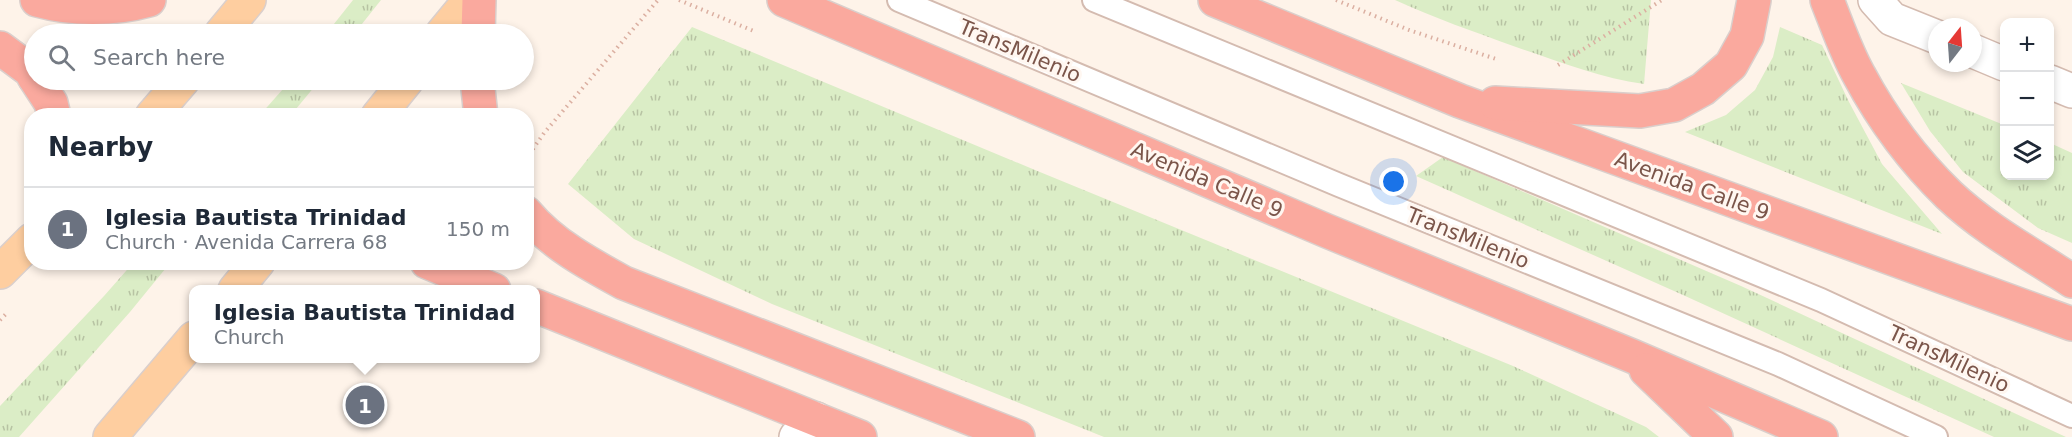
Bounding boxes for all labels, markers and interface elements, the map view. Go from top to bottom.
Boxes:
street label: TransMilenio [954,14,1085,87]
north arrow [1928,18,1982,72]
map controls [2000,18,2054,180]
button: + [2000,18,2054,72]
search box [24,24,534,90]
icon: search [45,41,78,74]
text: Search here [93,45,225,70]
button: − [2000,72,2054,126]
button: layers [2000,126,2054,180]
text: Nearby [48,132,153,162]
street label: Avenida Calle 9 [1127,137,1287,223]
street label: Avenida Calle 9 [1611,147,1773,225]
your location [1379,167,1408,196]
street label: TransMilenio [1402,202,1533,274]
text: Iglesia Bautista Trinidad [105,205,407,230]
text: 1 [61,217,74,241]
text: 150 m [446,217,510,241]
text: Church · Avenida Carrera 68 [105,230,388,254]
popup [189,285,540,363]
text: Iglesia Bautista Trinidad [214,300,515,325]
street label: TransMilenio [1884,320,2013,397]
text: Church [214,325,285,349]
pin: 1 [346,382,385,428]

